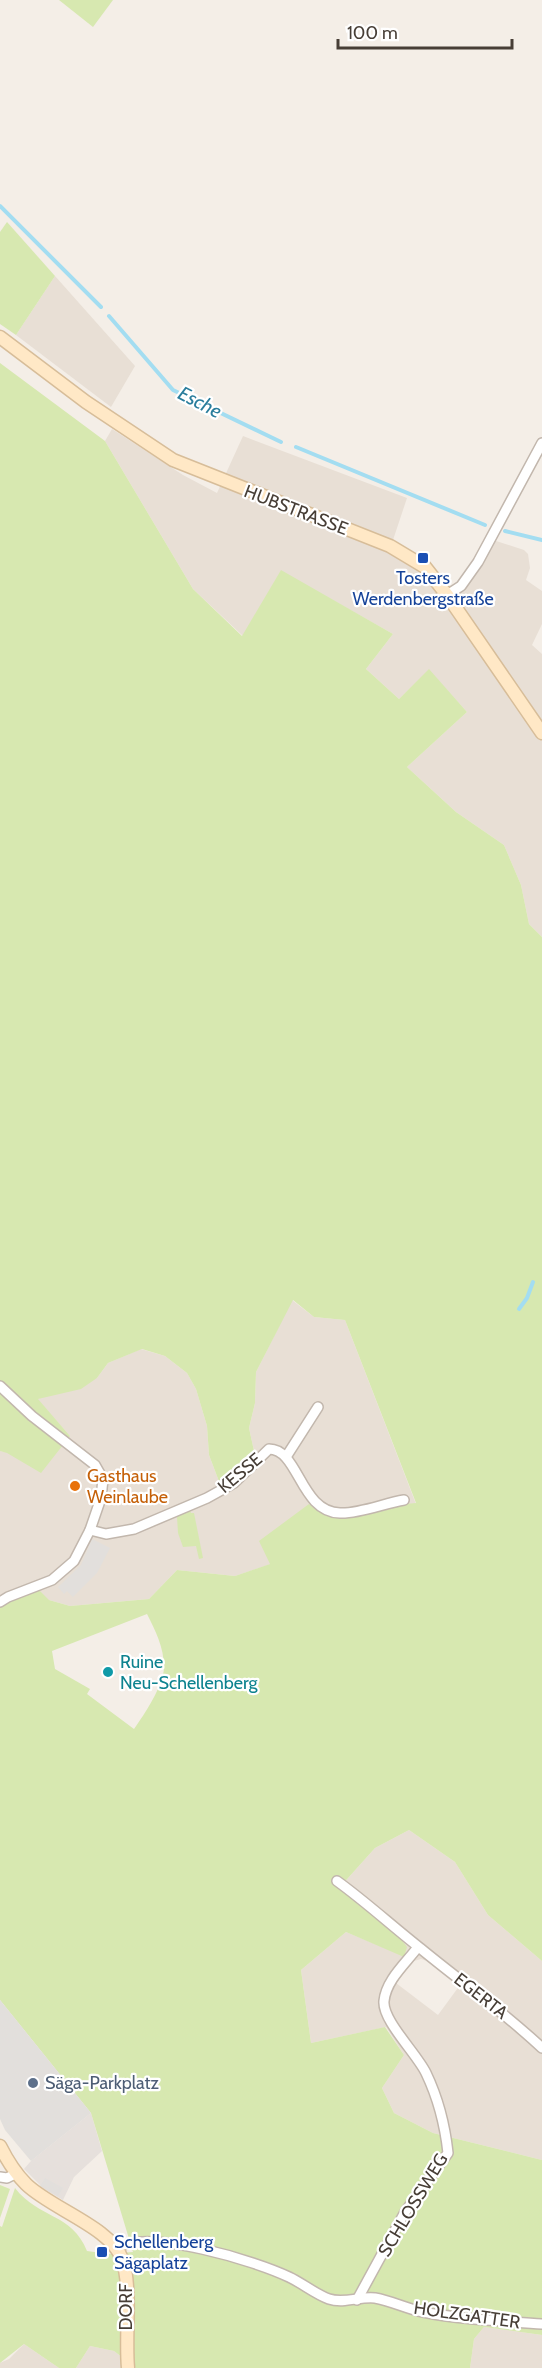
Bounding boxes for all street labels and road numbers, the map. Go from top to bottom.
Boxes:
street label: HUBSTRASSE [241,480,351,540]
street label: KESSE [213,1448,267,1498]
street label: EGERTA [450,1968,512,2024]
street label: SCHLOSSWEG [374,2149,452,2261]
street label: DORF [115,2283,137,2331]
street label: HOLZGATTER [412,2297,522,2333]

